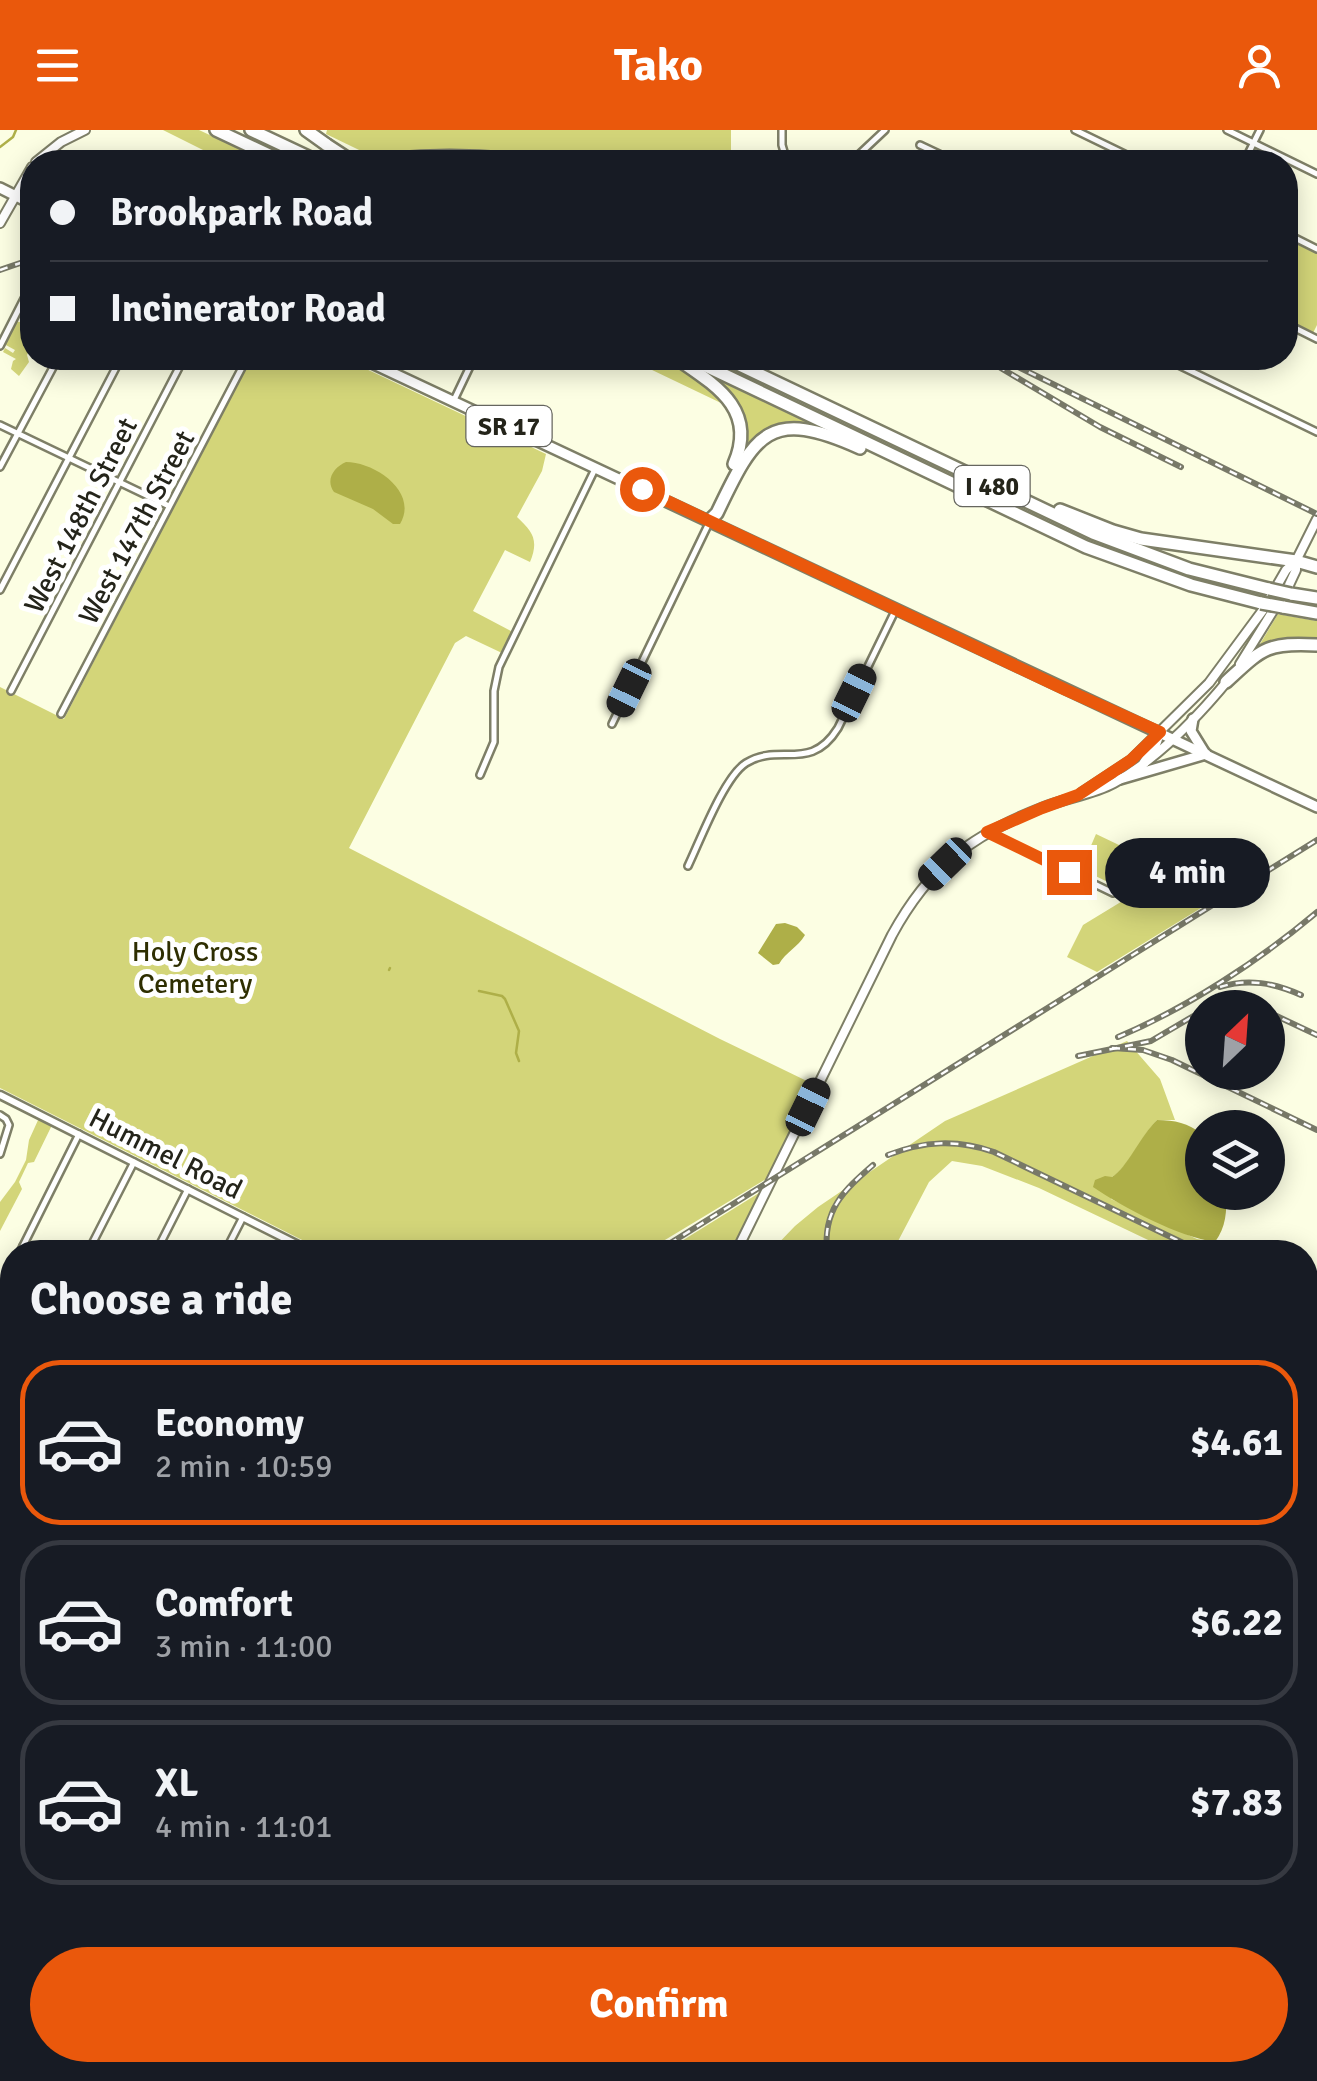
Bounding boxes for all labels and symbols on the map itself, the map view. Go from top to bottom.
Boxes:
road number: SR 17 [466,406,552,446]
street label: West 148th Street [17,412,145,619]
street label: West 147th Street [72,425,202,630]
road number: I 480 [954,466,1030,506]
route start [620,467,665,512]
car [602,654,656,722]
car [827,659,881,727]
car [913,832,977,896]
callout: 4 min [1104,837,1269,907]
route end [1047,850,1092,895]
park label: Holy Cross Cemetery [132,935,258,1001]
north arrow [1185,990,1285,1090]
car [781,1073,835,1141]
street label: Hummel Road [83,1101,248,1207]

